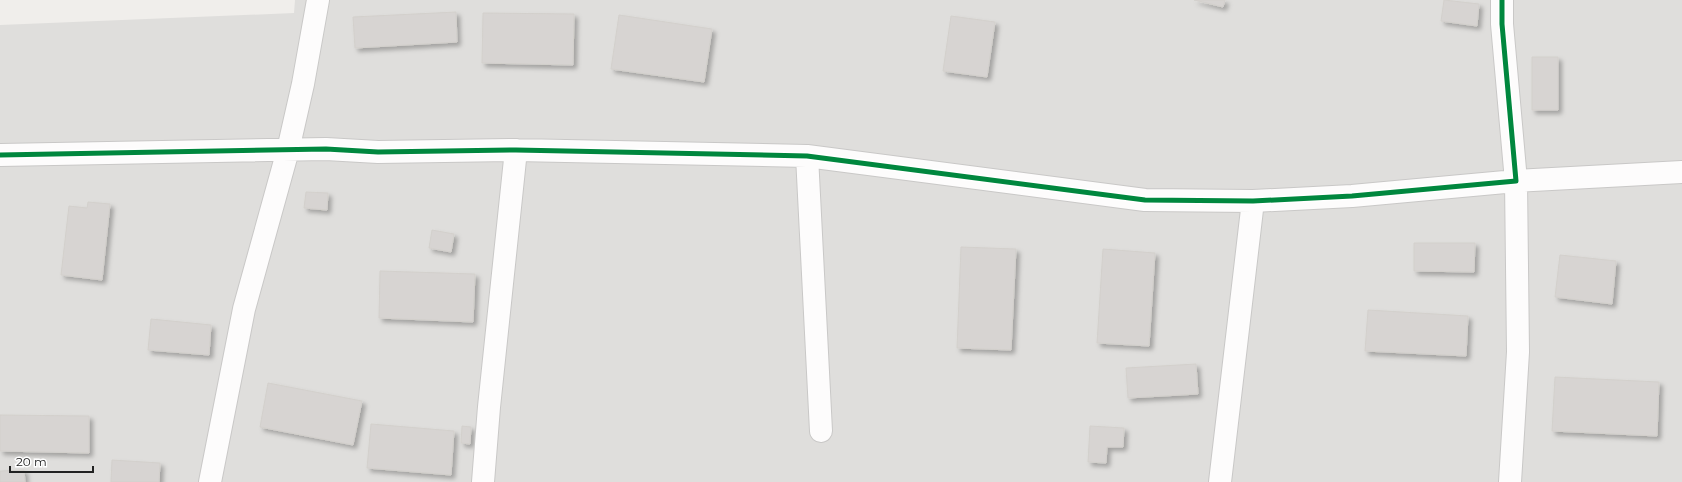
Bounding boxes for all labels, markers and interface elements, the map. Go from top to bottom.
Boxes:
scale bar [10,448,93,474]
text: 20 m [16,454,47,469]

